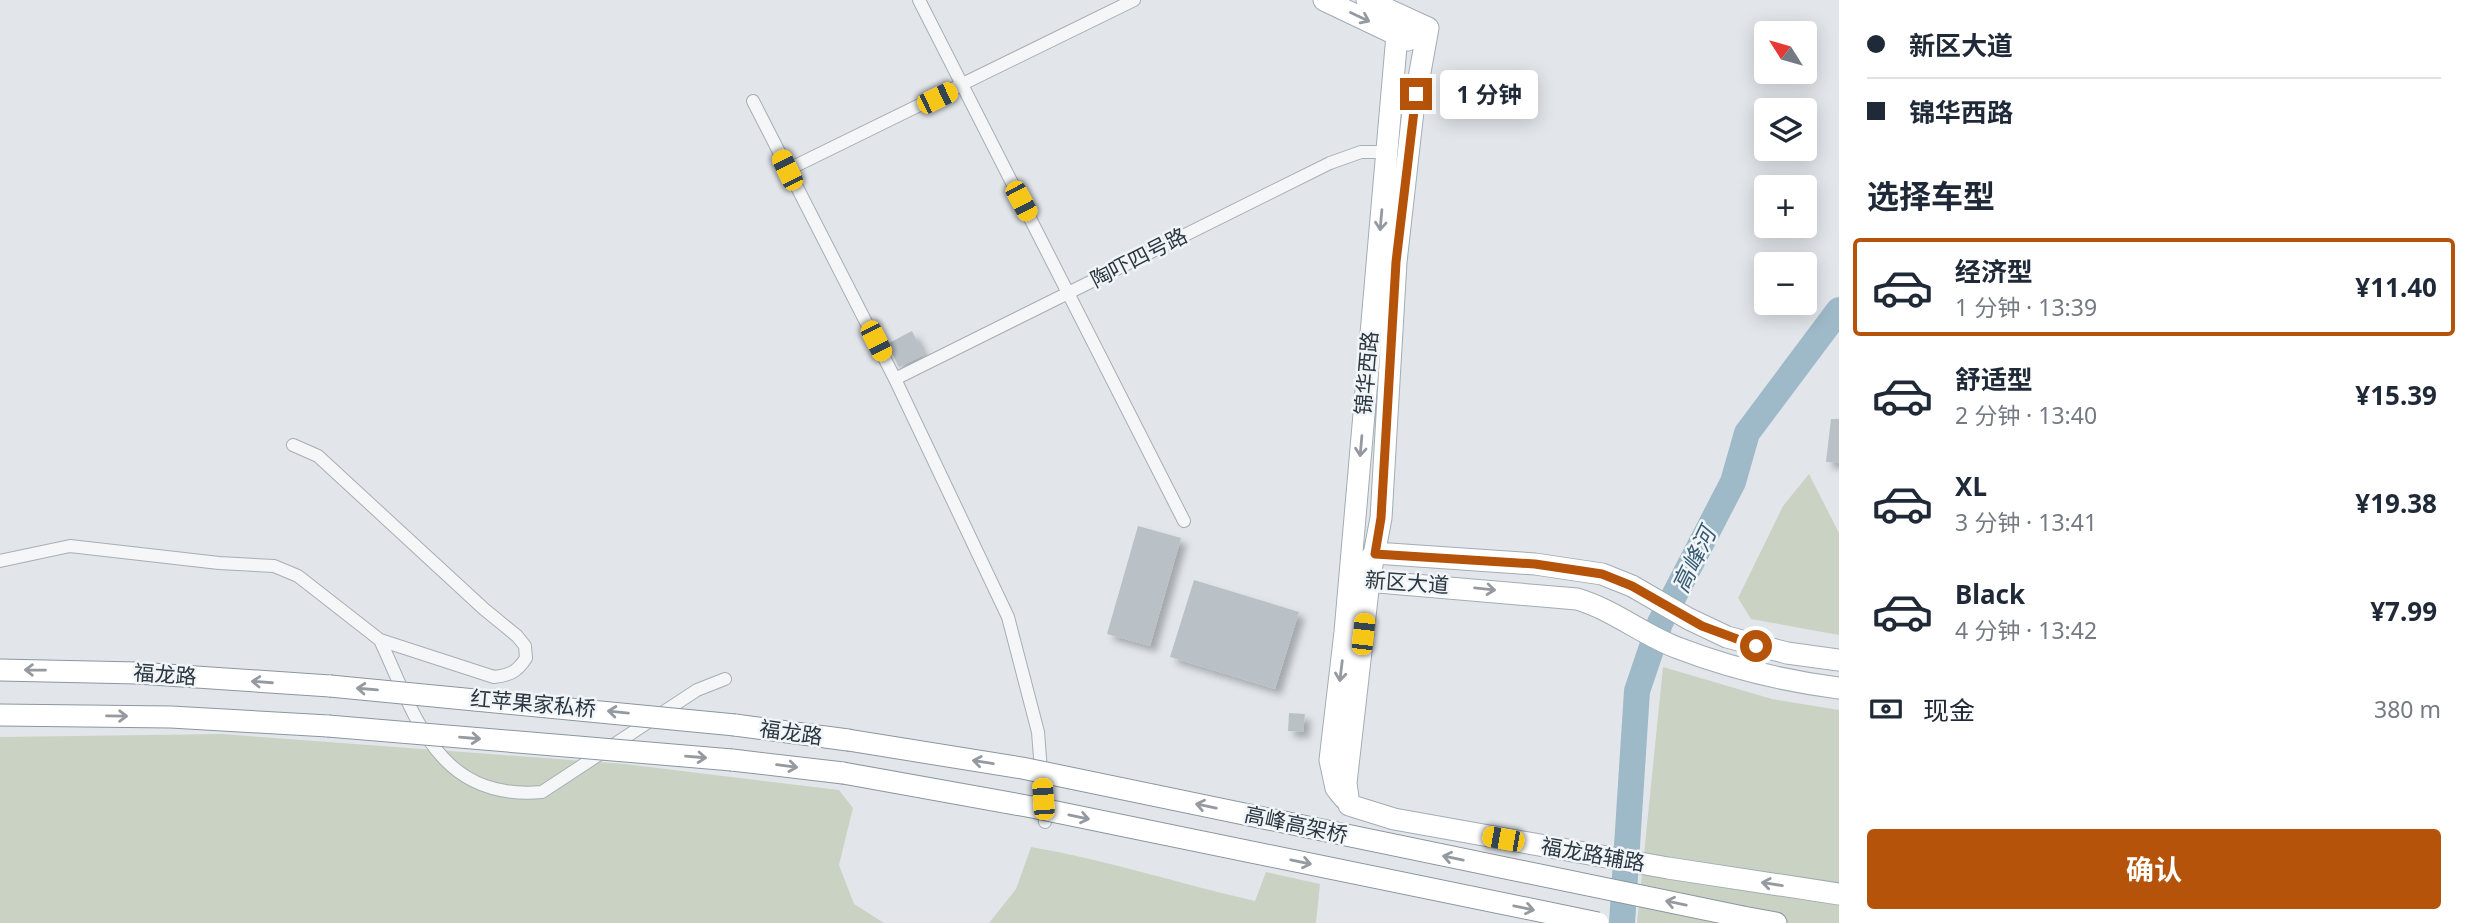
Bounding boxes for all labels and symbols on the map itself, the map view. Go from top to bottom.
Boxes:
one-way arrow [1350,12,1371,25]
north arrow [1754,21,1816,84]
callout: 1 分钟 [1440,70,1538,119]
route end [1400,78,1432,110]
car [914,79,961,117]
car [769,147,806,193]
car [1002,178,1041,224]
one-way arrow [1374,208,1387,231]
street label: 陶吓四号路 [1085,221,1192,293]
car [858,318,895,364]
street label: 锦华西路 [1348,330,1384,416]
one-way arrow [1354,435,1367,457]
water label: 高峰河 [1664,518,1724,598]
street label: 新区大道 [1364,565,1450,599]
one-way arrow [1474,583,1496,596]
car [1351,612,1376,656]
route start [1740,630,1772,662]
street label: 福龙路 [133,658,197,690]
one-way arrow [1334,659,1347,682]
one-way arrow [24,663,47,677]
one-way arrow [251,675,274,688]
one-way arrow [356,682,379,695]
street label: 红苹果家私桥 [469,684,597,722]
one-way arrow [607,705,630,718]
one-way arrow [105,710,128,723]
street label: 福龙路 [758,714,824,750]
one-way arrow [458,732,480,745]
one-way arrow [685,751,707,764]
one-way arrow [972,755,995,768]
one-way arrow [775,760,798,773]
car [1032,777,1055,821]
one-way arrow [1195,798,1218,812]
street label: 高峰高架桥 [1242,799,1350,849]
one-way arrow [1067,810,1090,824]
car [1481,825,1526,853]
street label: 福龙路辅路 [1539,831,1647,877]
one-way arrow [1442,850,1465,864]
one-way arrow [1289,856,1312,870]
one-way arrow [1761,877,1783,890]
one-way arrow [1665,896,1688,910]
one-way arrow [1512,902,1535,915]

